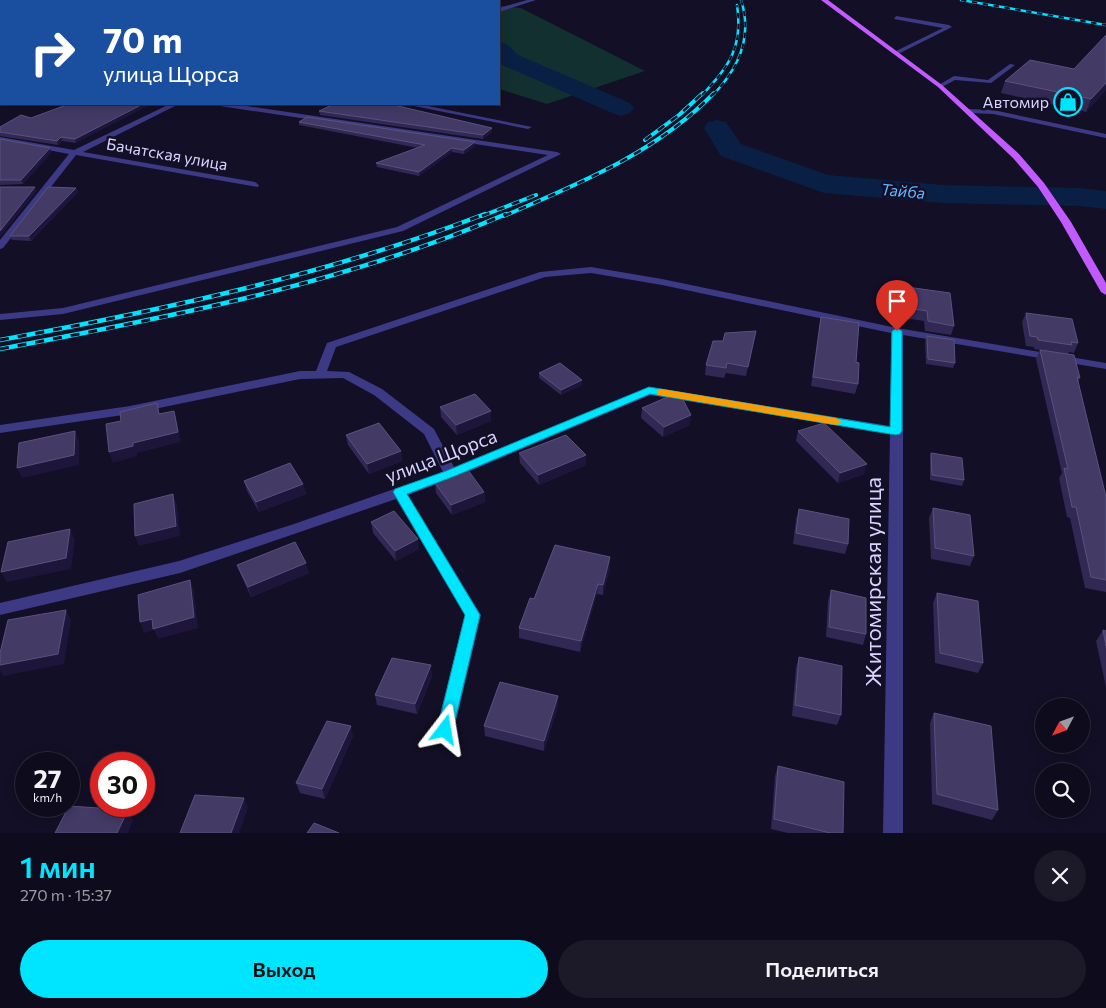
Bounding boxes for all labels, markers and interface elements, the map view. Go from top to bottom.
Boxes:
text: 70 m [103,17,183,60]
icon: right [20,20,85,85]
text: улица Щорса [103,60,239,87]
shop icon: Автомир [1053,87,1083,117]
place label: Автомир [983,92,1049,111]
street label: Бачатская улица [105,134,229,174]
water label: Тайба [880,179,926,202]
pin [876,280,918,331]
icon: arrive [883,287,911,315]
street label: улица Щорса [382,424,500,487]
street label: Житомирская улица [859,477,886,687]
north arrow [1035,698,1090,752]
map controls [1035,698,1090,818]
position arrow [418,703,470,755]
speed limit sign: 30 [90,752,155,817]
text: 27 [34,763,61,793]
button: search [1035,763,1090,818]
text: km/h [33,790,62,804]
text: 1 мин [20,847,96,884]
button: close [1034,850,1086,902]
text: 270 m · 15:37 [20,885,112,904]
button: Выход [20,940,548,998]
button: Поделиться [558,940,1086,998]

